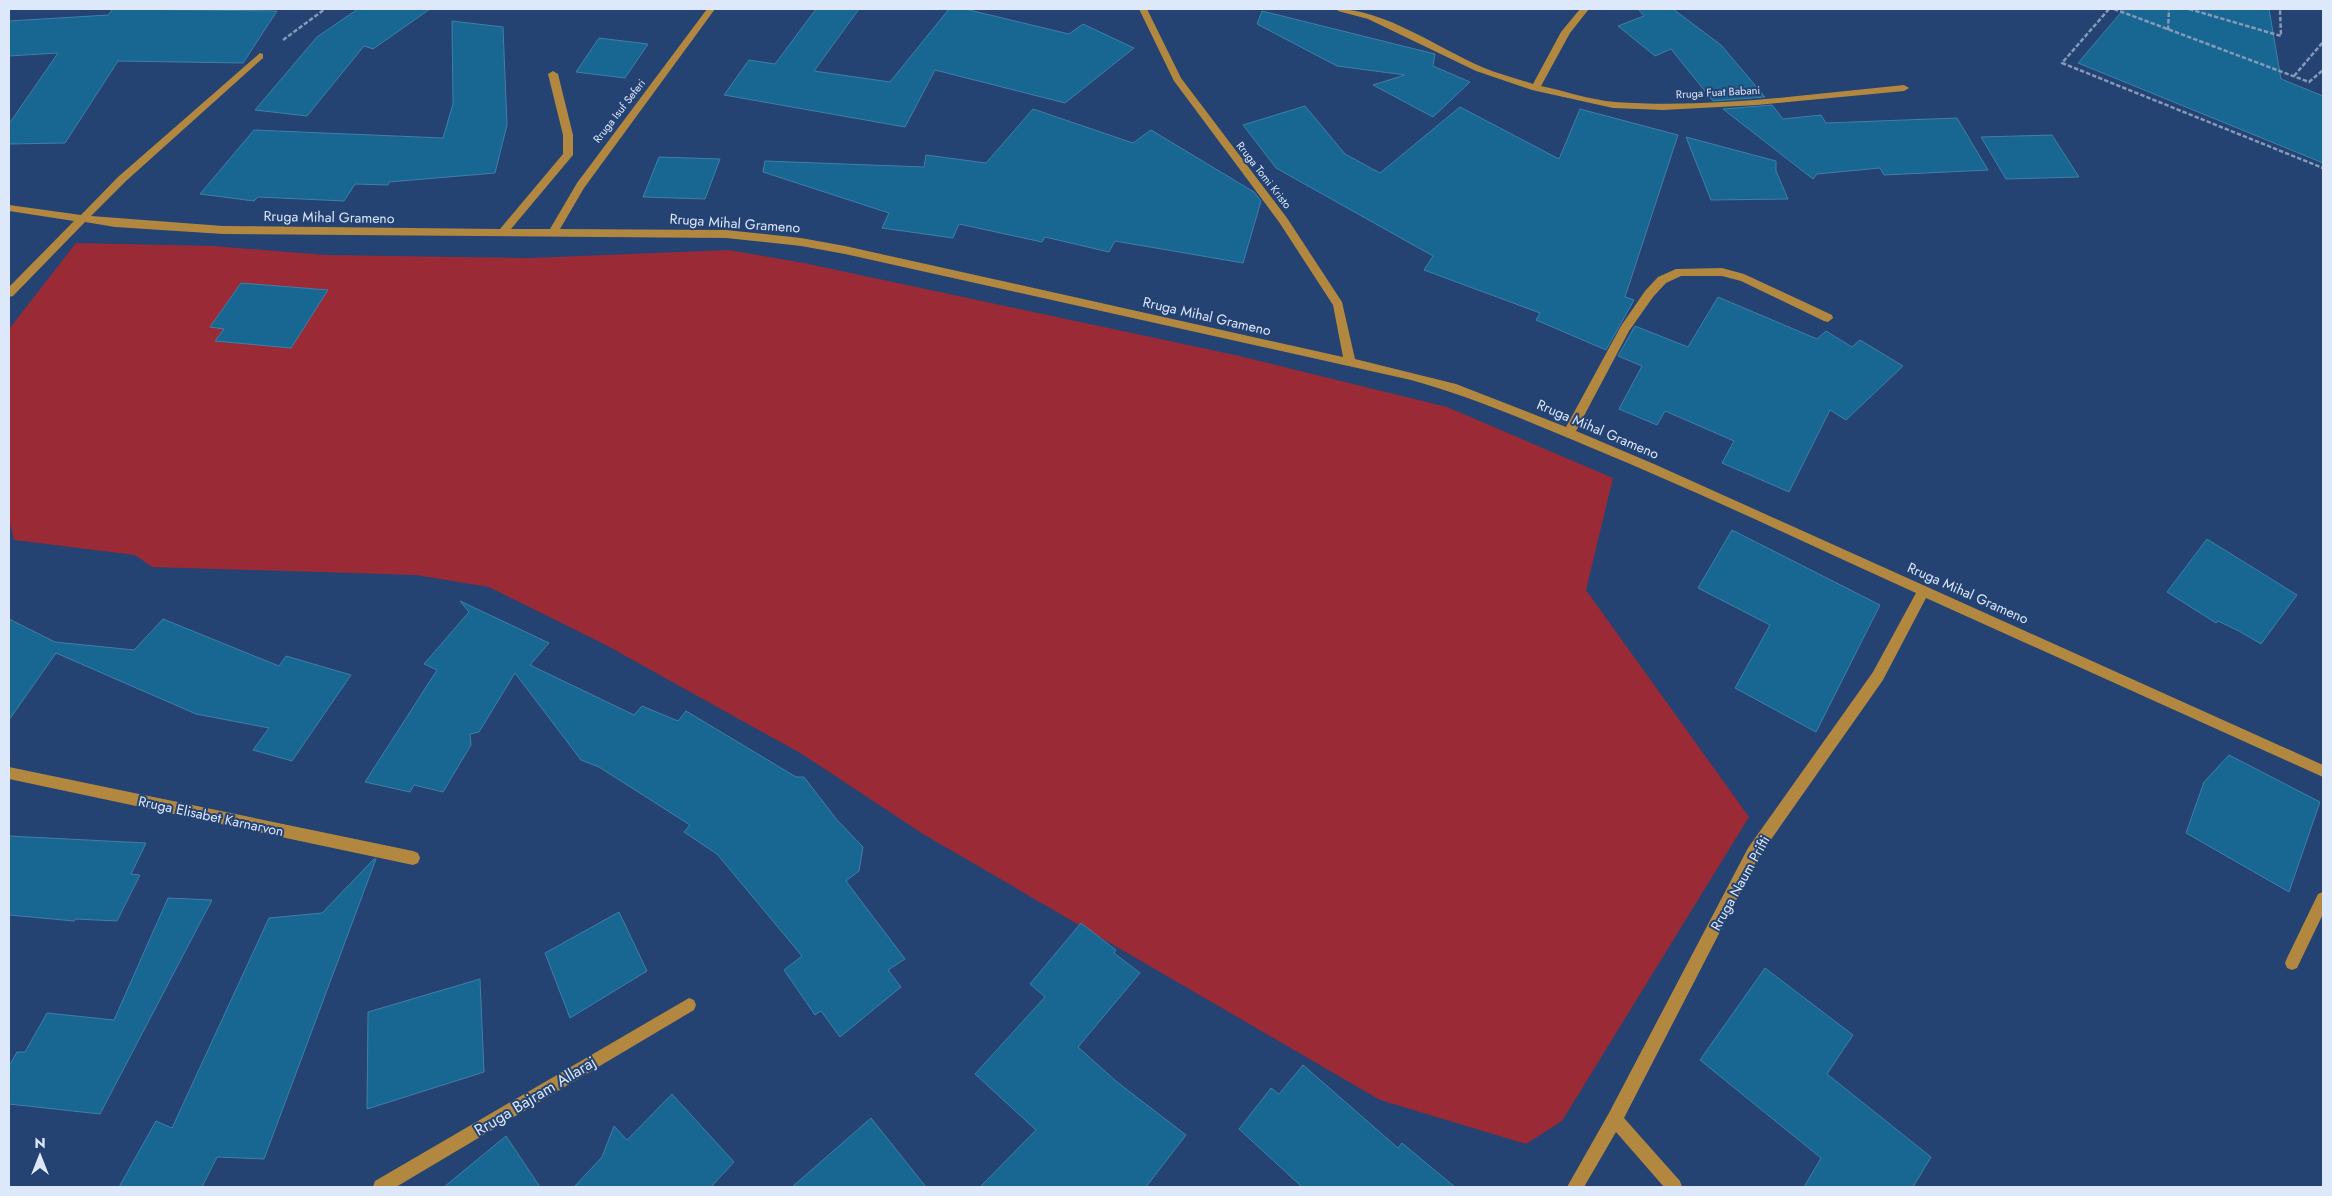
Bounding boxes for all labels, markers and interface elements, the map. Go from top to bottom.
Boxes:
street label: Rruga Isuf Seferi [589,76,649,146]
street label: Rruga Fuat Babani [1675,82,1761,102]
street label: Rruga Tomi Kristo [1233,138,1295,212]
street label: Rruga Mihal Grameno [263,206,395,228]
street label: Rruga Mihal Grameno [669,208,801,238]
street label: Rruga Mihal Grameno [1141,292,1273,341]
street label: Rruga Mihal Grameno [1534,394,1662,464]
street label: Rruga Mihal Grameno [1904,557,2032,629]
street label: Rruga Elisabet Karnarvon [136,791,286,841]
street label: Rruga Naum Prifti [1706,832,1774,934]
street label: Rruga Bajram Allaraj [470,1051,600,1141]
north arrow [15,1131,65,1181]
text: N [34,1133,46,1153]

